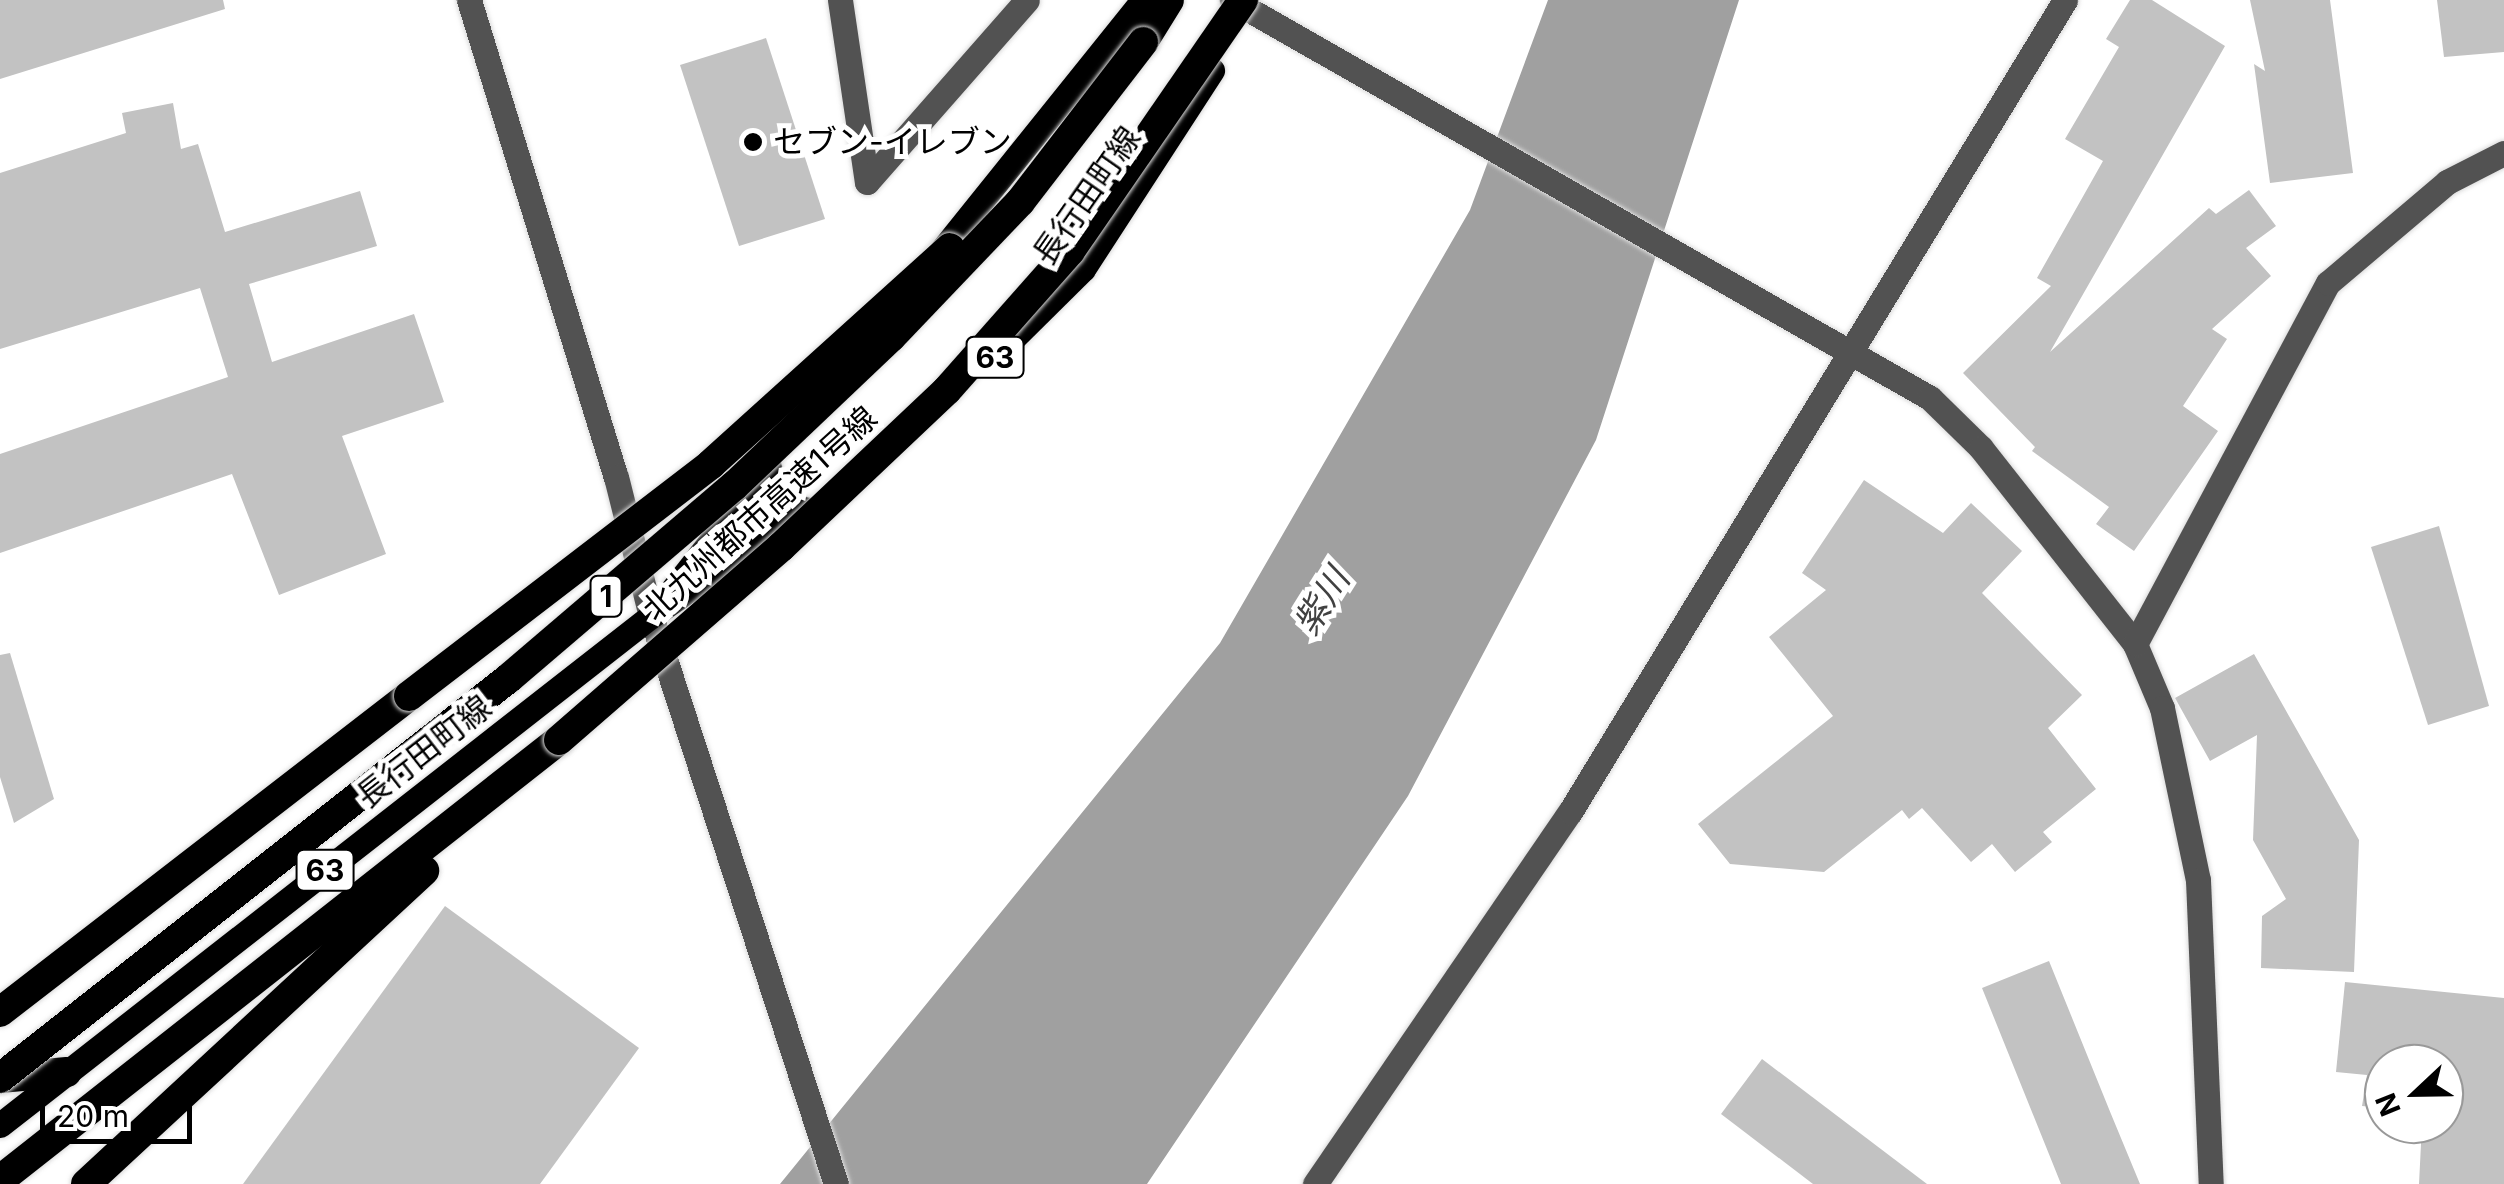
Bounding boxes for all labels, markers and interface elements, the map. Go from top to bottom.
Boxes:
street label: 長行田町線 [1025,119,1149,273]
place label: セブン-イレブン [773,123,1012,161]
marker: セブン-イレブン [742,131,764,153]
road number: 63 [965,332,1025,382]
street label: 北九州都市高速1号線 [635,399,885,629]
water label: 紫川 [1285,560,1357,642]
road number: 1 [588,571,624,621]
street label: 長行田町線 [349,688,499,816]
road number: 63 [295,845,355,895]
north arrow [2364,1044,2464,1144]
scale bar [45,1079,198,1141]
text: N [2368,1088,2408,1121]
text: 20 m [57,1098,129,1134]

